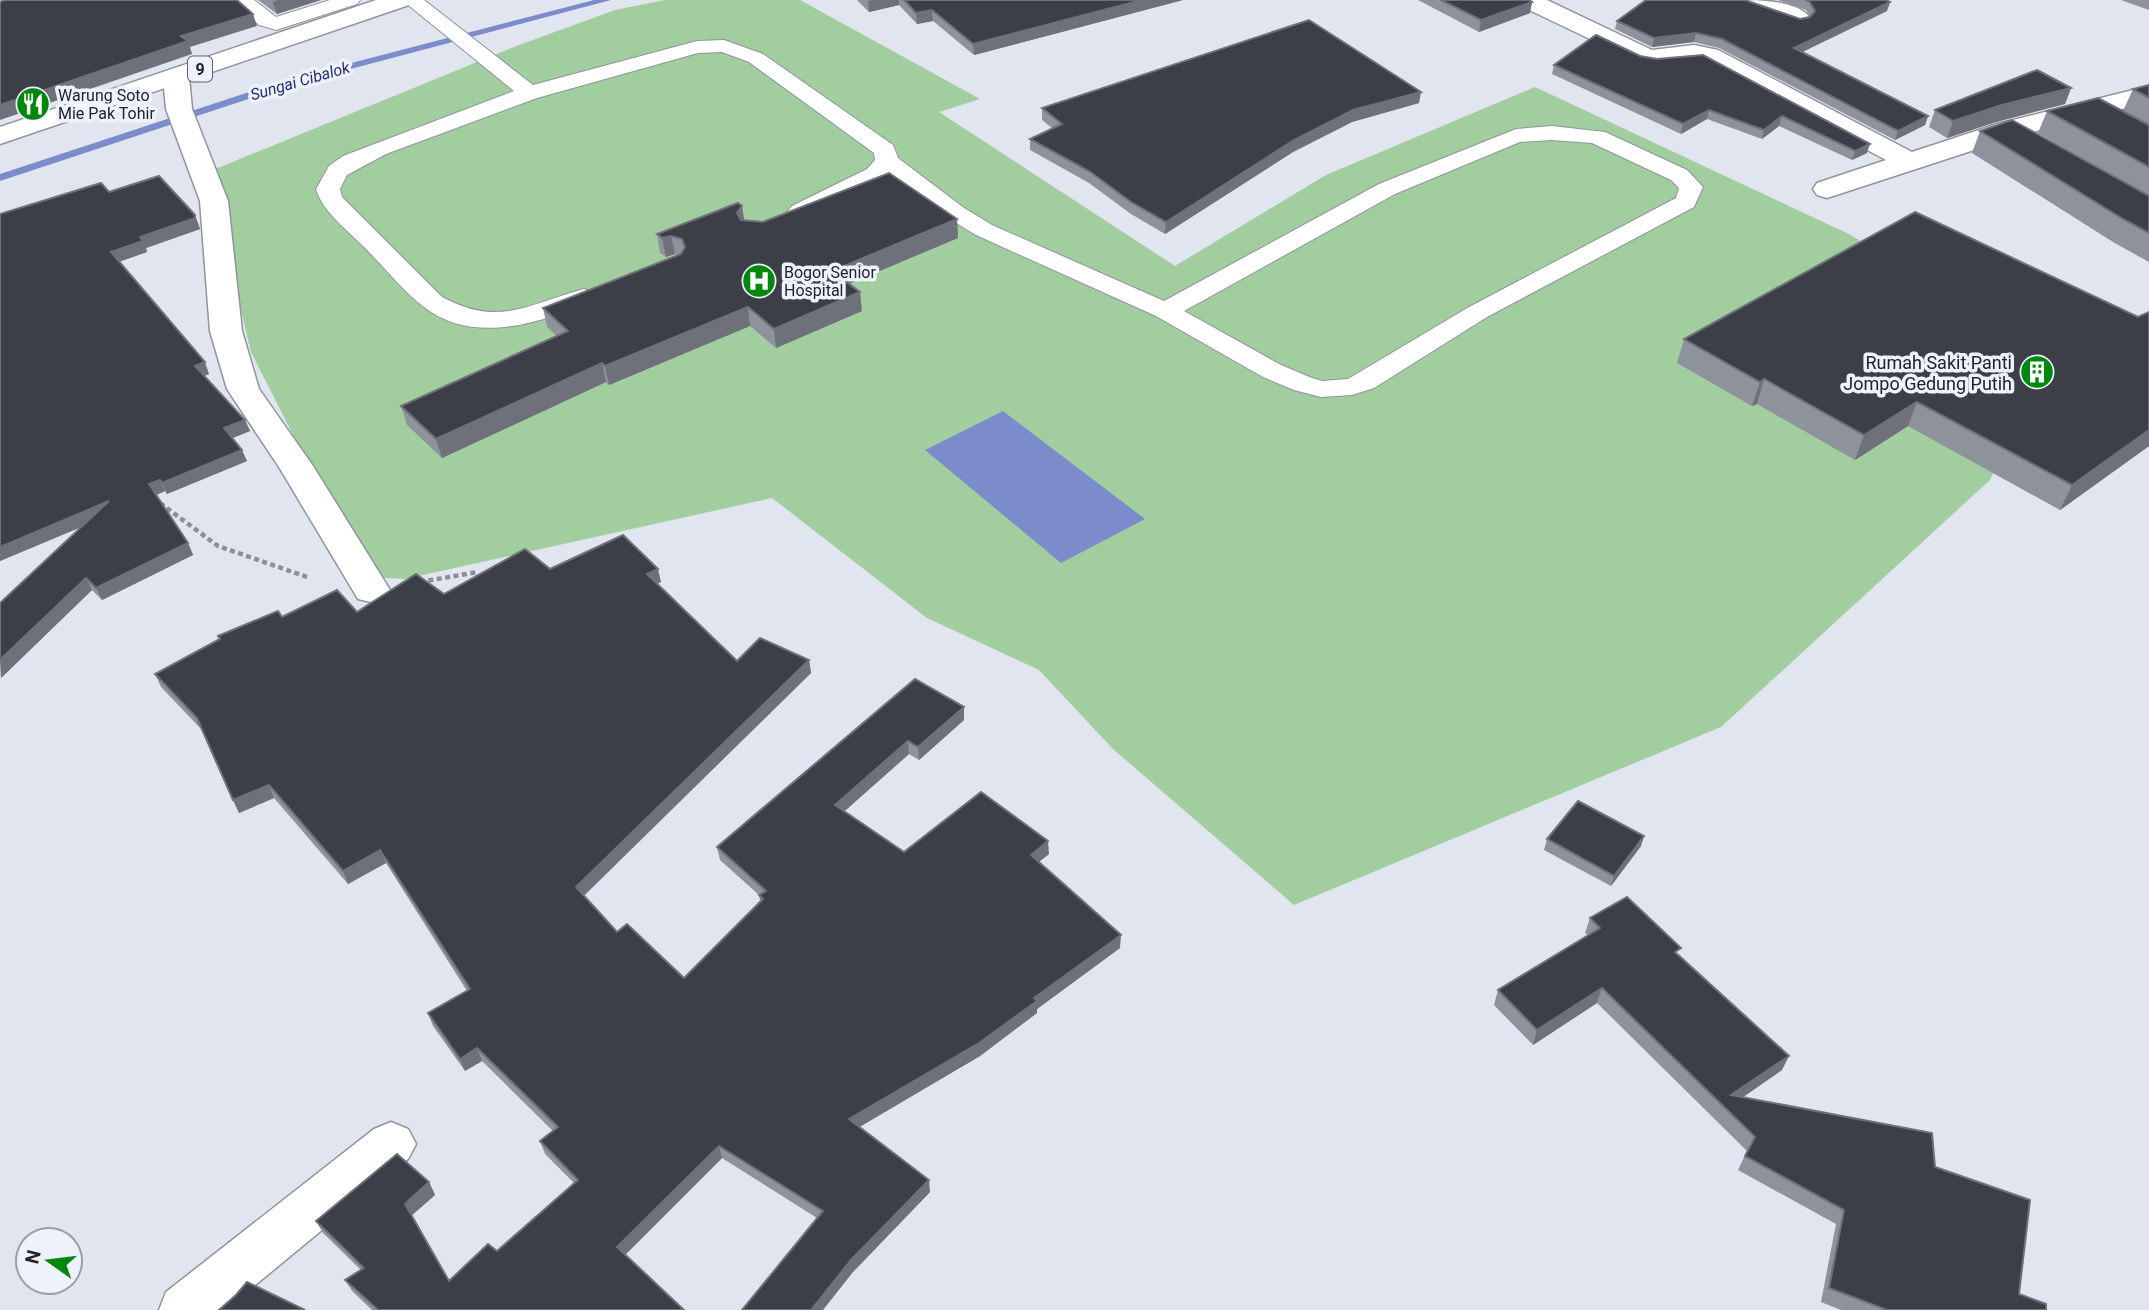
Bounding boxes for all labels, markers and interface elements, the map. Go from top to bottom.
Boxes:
road number: 9 [188,57,212,82]
water label: Sungai Cibalok [248,57,353,104]
restaurant icon: Warung Soto Mie Pak Tohir [14,85,52,123]
place label: Warung Soto Mie Pak Tohir [58,86,155,123]
hospital icon: Bogor Senior Hospital [740,262,778,300]
place label: Bogor Senior Hospital [784,263,876,300]
place label: Rumah Sakit Panti Jompo Gedung Putih [1843,352,2012,394]
building icon: Rumah Sakit Panti Jompo Gedung Putih [2018,353,2056,391]
north arrow [14,1226,84,1296]
text: N [20,1248,46,1266]

